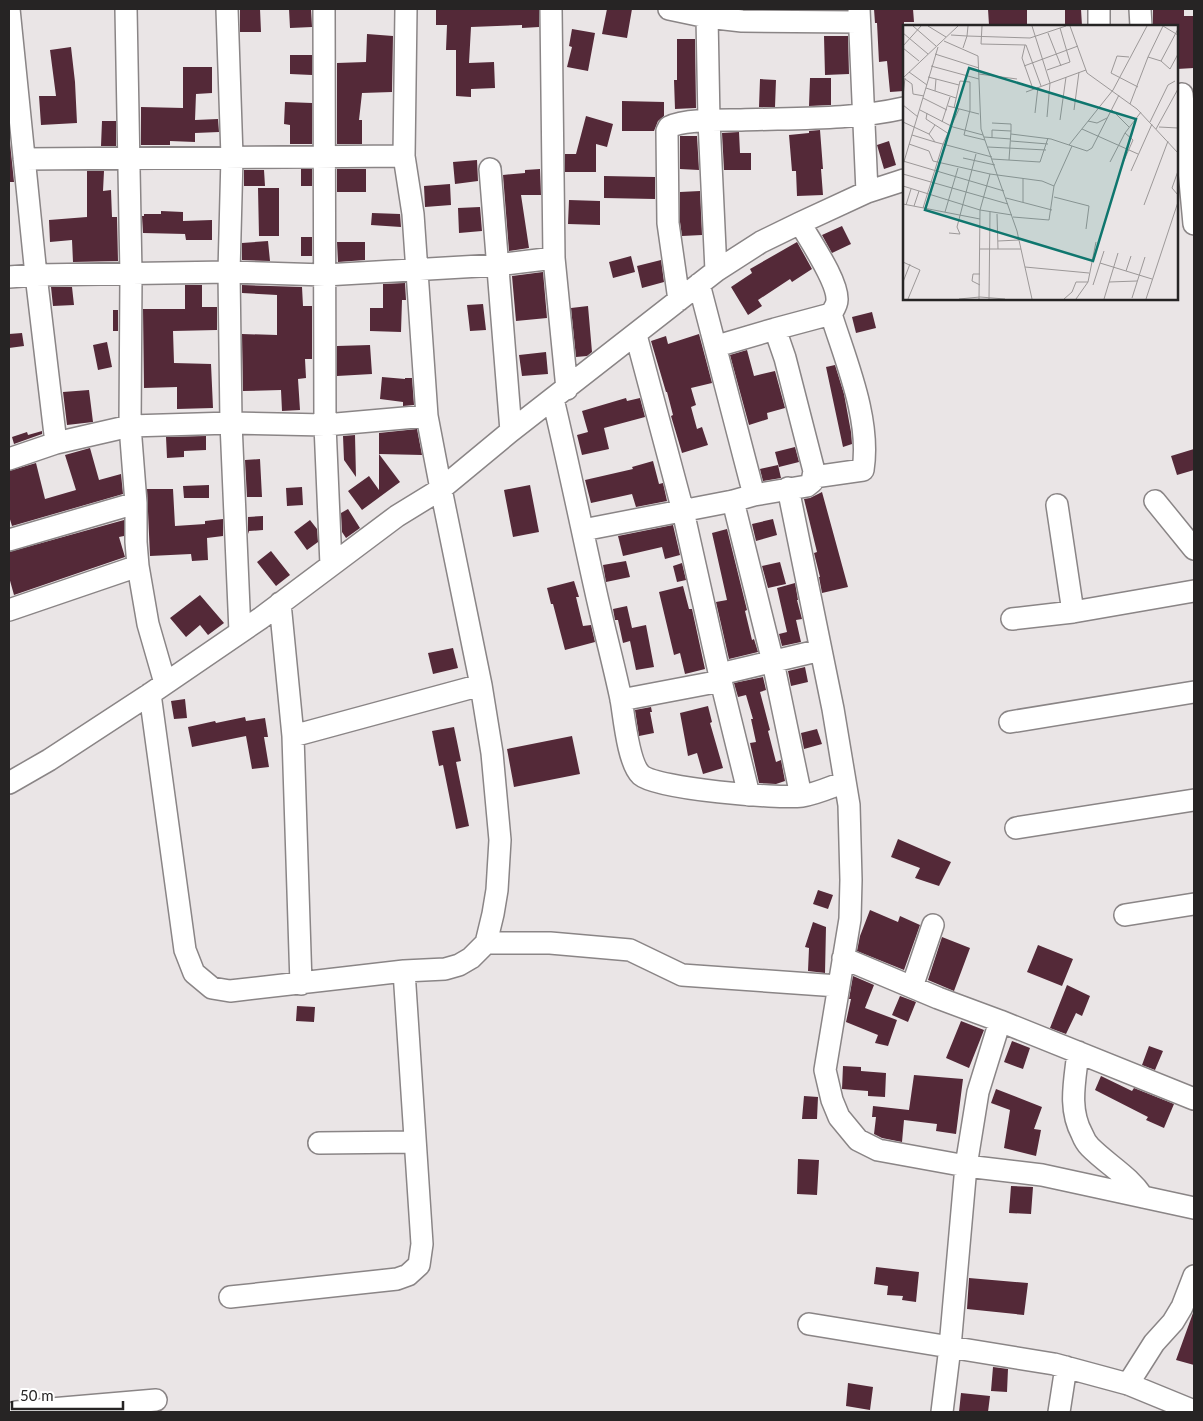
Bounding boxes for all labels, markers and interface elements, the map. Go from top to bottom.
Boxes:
inset map [903,25,1178,300]
scale bar [12,1378,124,1410]
text: 50 m [20,1386,54,1404]

